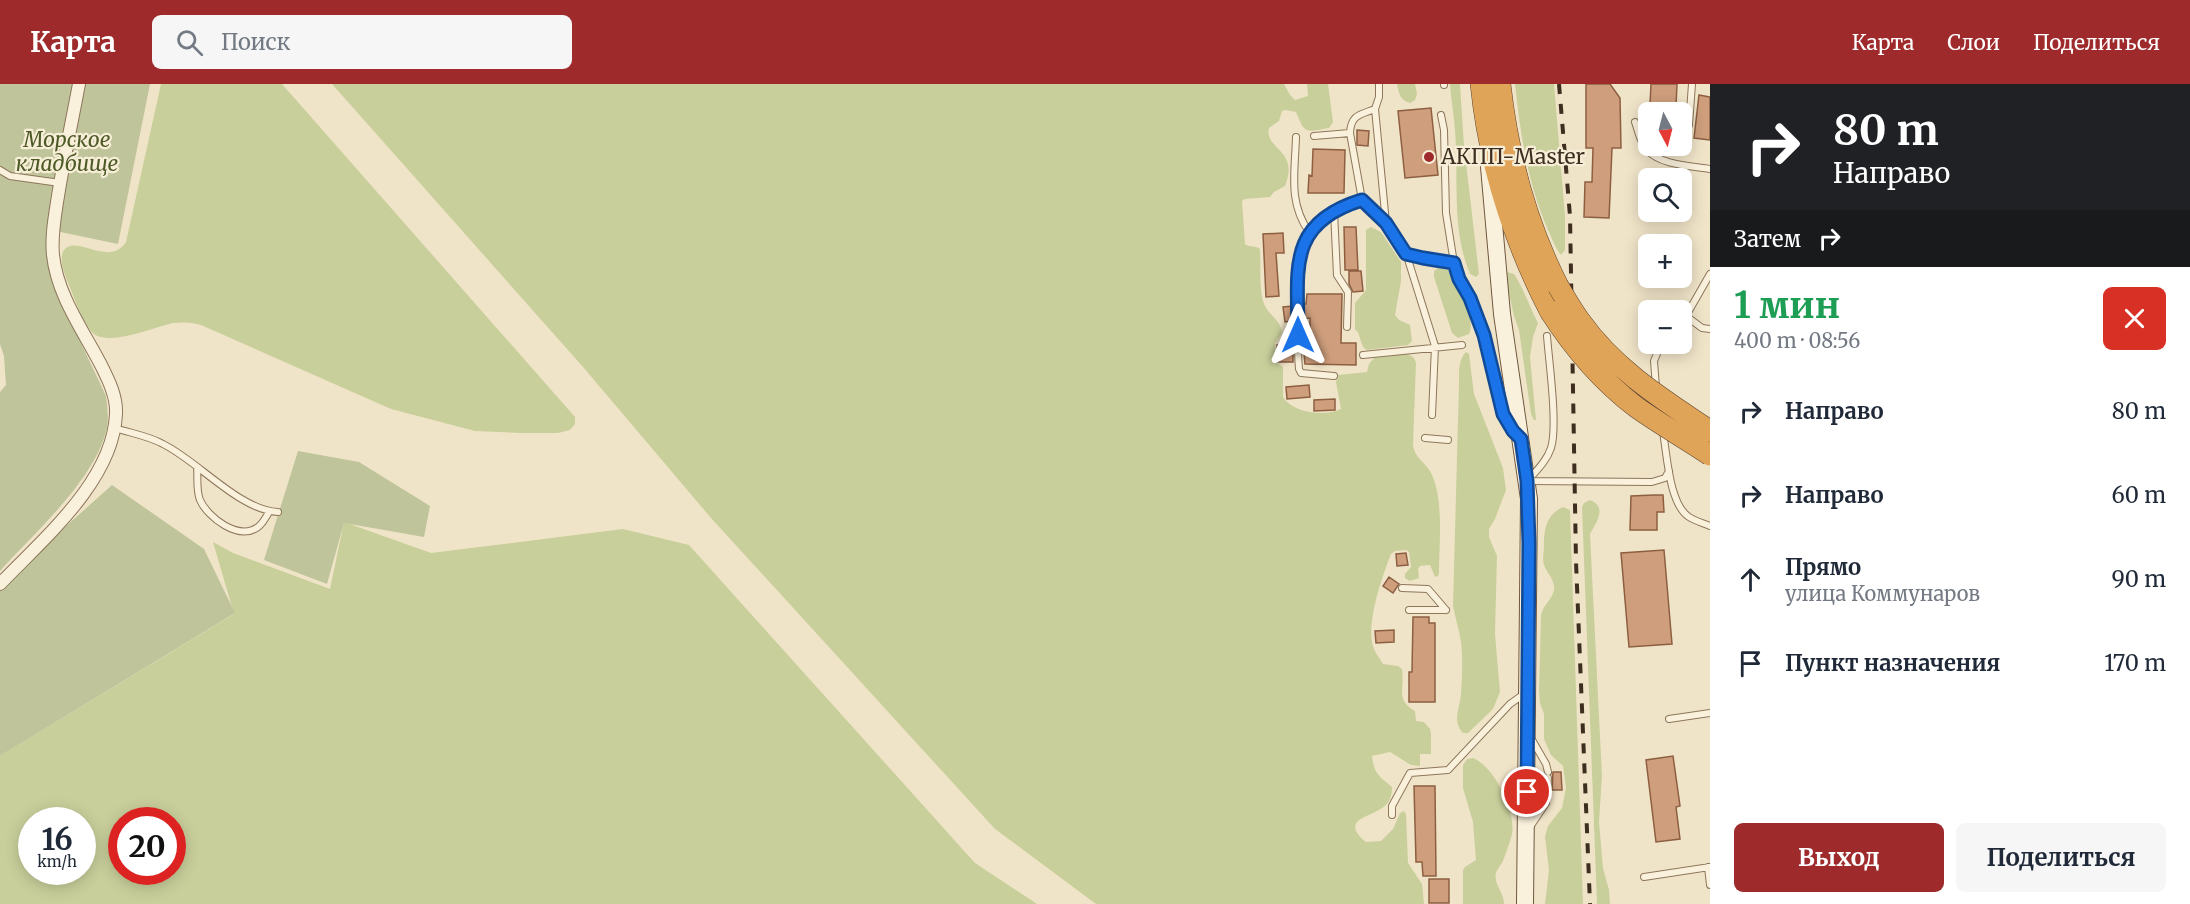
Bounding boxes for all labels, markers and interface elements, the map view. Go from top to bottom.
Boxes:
search box [152,15,572,69]
text: Карта [30,24,116,60]
icon: search [173,26,206,59]
text: Поиск [221,28,291,56]
text: Карта [1852,29,1914,56]
text: Слои [1947,29,2000,56]
text: Поделиться [2033,29,2160,56]
north arrow [1638,102,1692,156]
map controls [1638,102,1692,354]
text: 80 m [1833,104,1939,156]
icon: right [1734,108,1812,186]
park label: Морское кладбище [16,126,118,177]
place label: АКПП-Master [1440,143,1585,170]
marker: АКПП-Master [1422,150,1436,164]
text: Направо [1833,156,1950,190]
button: search [1638,168,1692,222]
icon: right [1813,222,1846,255]
text: Затем [1734,225,1801,253]
button: + [1638,234,1692,288]
text: 1 мин [1734,283,1840,328]
button: close [2103,287,2166,350]
button: − [1638,300,1692,354]
position arrow [1266,303,1330,367]
text: 400 m · 08:56 [1734,328,1860,353]
icon: right [1734,395,1767,428]
text: Направо [1785,397,1884,425]
text: 80 m [2112,397,2166,425]
icon: right [1734,479,1767,512]
text: Направо [1785,481,1884,509]
text: 60 m [2112,481,2166,509]
text: Прямо [1785,553,1861,581]
icon: ahead [1734,563,1767,596]
text: 90 m [2111,565,2166,593]
text: улица Коммунаров [1785,581,1980,606]
icon: arrive [1734,647,1767,680]
text: Пункт назначения [1785,649,2000,677]
text: 170 m [2104,649,2166,677]
pin [1501,766,1552,817]
icon: arrive [1510,775,1543,808]
speed limit sign: 20 [108,807,186,885]
text: 16 [41,820,73,858]
button: Выход [1734,823,1944,892]
button: Поделиться [1956,823,2166,892]
text: km/h [37,852,77,871]

